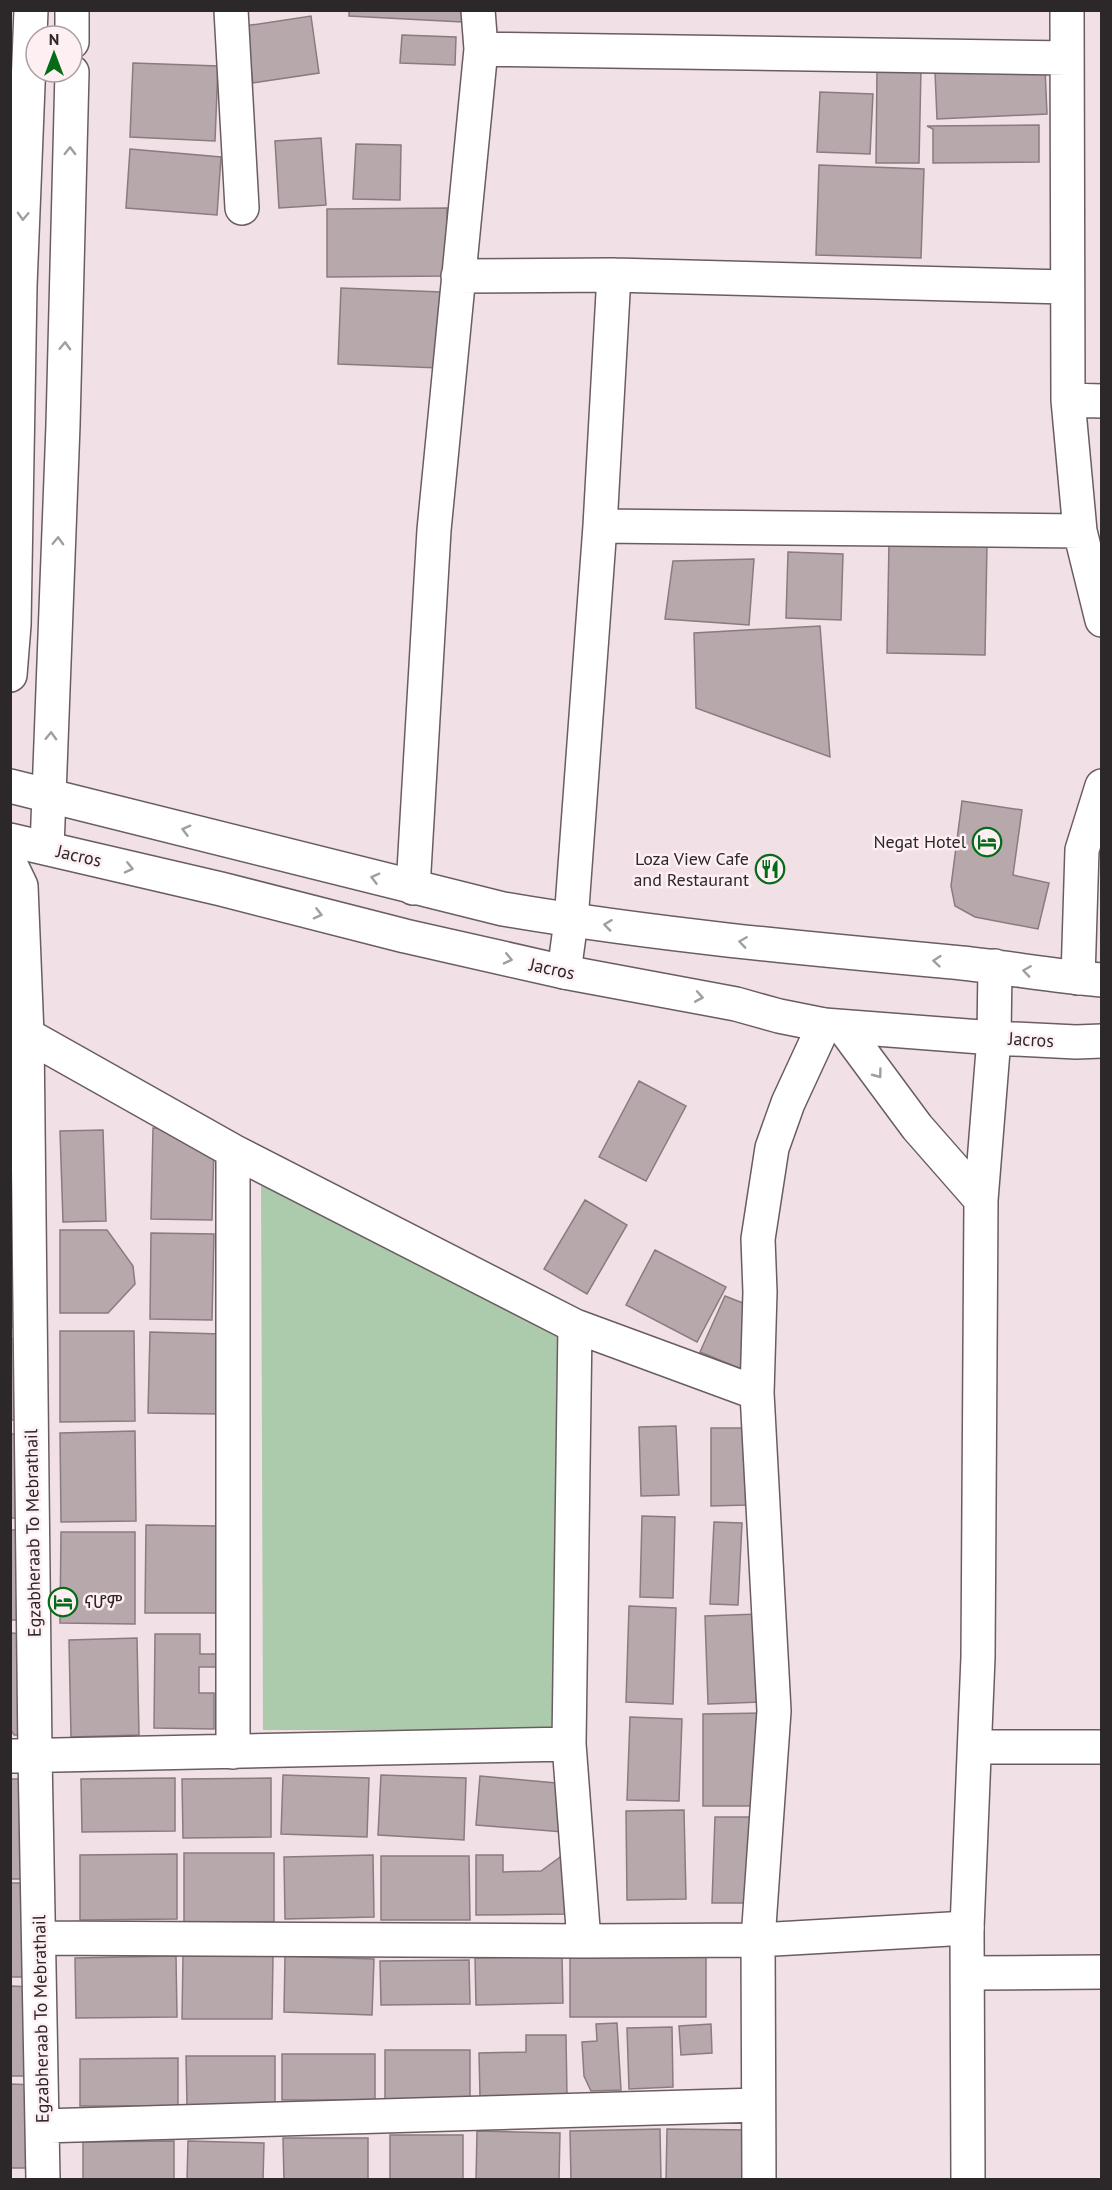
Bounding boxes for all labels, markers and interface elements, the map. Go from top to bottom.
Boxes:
north arrow [24,24,84,84]
text: N [49,29,59,49]
one-way arrow [64,147,77,156]
one-way arrow [17,211,29,220]
one-way arrow [59,342,71,351]
one-way arrow [52,536,64,545]
one-way arrow [45,731,58,740]
one-way arrow [182,825,192,837]
hotel icon: Negat Hotel [971,826,1003,858]
place label: Negat Hotel [873,830,967,853]
street label: Jacros [53,839,104,872]
place label: Loza View Cafe and Restaurant [633,847,749,891]
restaurant icon: Loza View Cafe and Restaurant [754,853,786,885]
one-way arrow [124,860,134,873]
one-way arrow [371,873,381,886]
one-way arrow [313,907,323,920]
one-way arrow [603,919,612,932]
one-way arrow [738,936,747,948]
one-way arrow [503,952,513,965]
street label: Jacros [526,952,577,985]
one-way arrow [932,955,941,968]
one-way arrow [1023,965,1032,977]
one-way arrow [694,990,704,1003]
street label: Jacros [1007,1027,1054,1052]
one-way arrow [871,1067,882,1078]
street label: Egzabheraab To Mebrathail [19,1428,46,1637]
hotel icon: ናሆም [47,1586,79,1618]
place label: ናሆም [84,1590,123,1613]
street label: Egzabheraab To Mebrathail [27,1914,54,2123]

